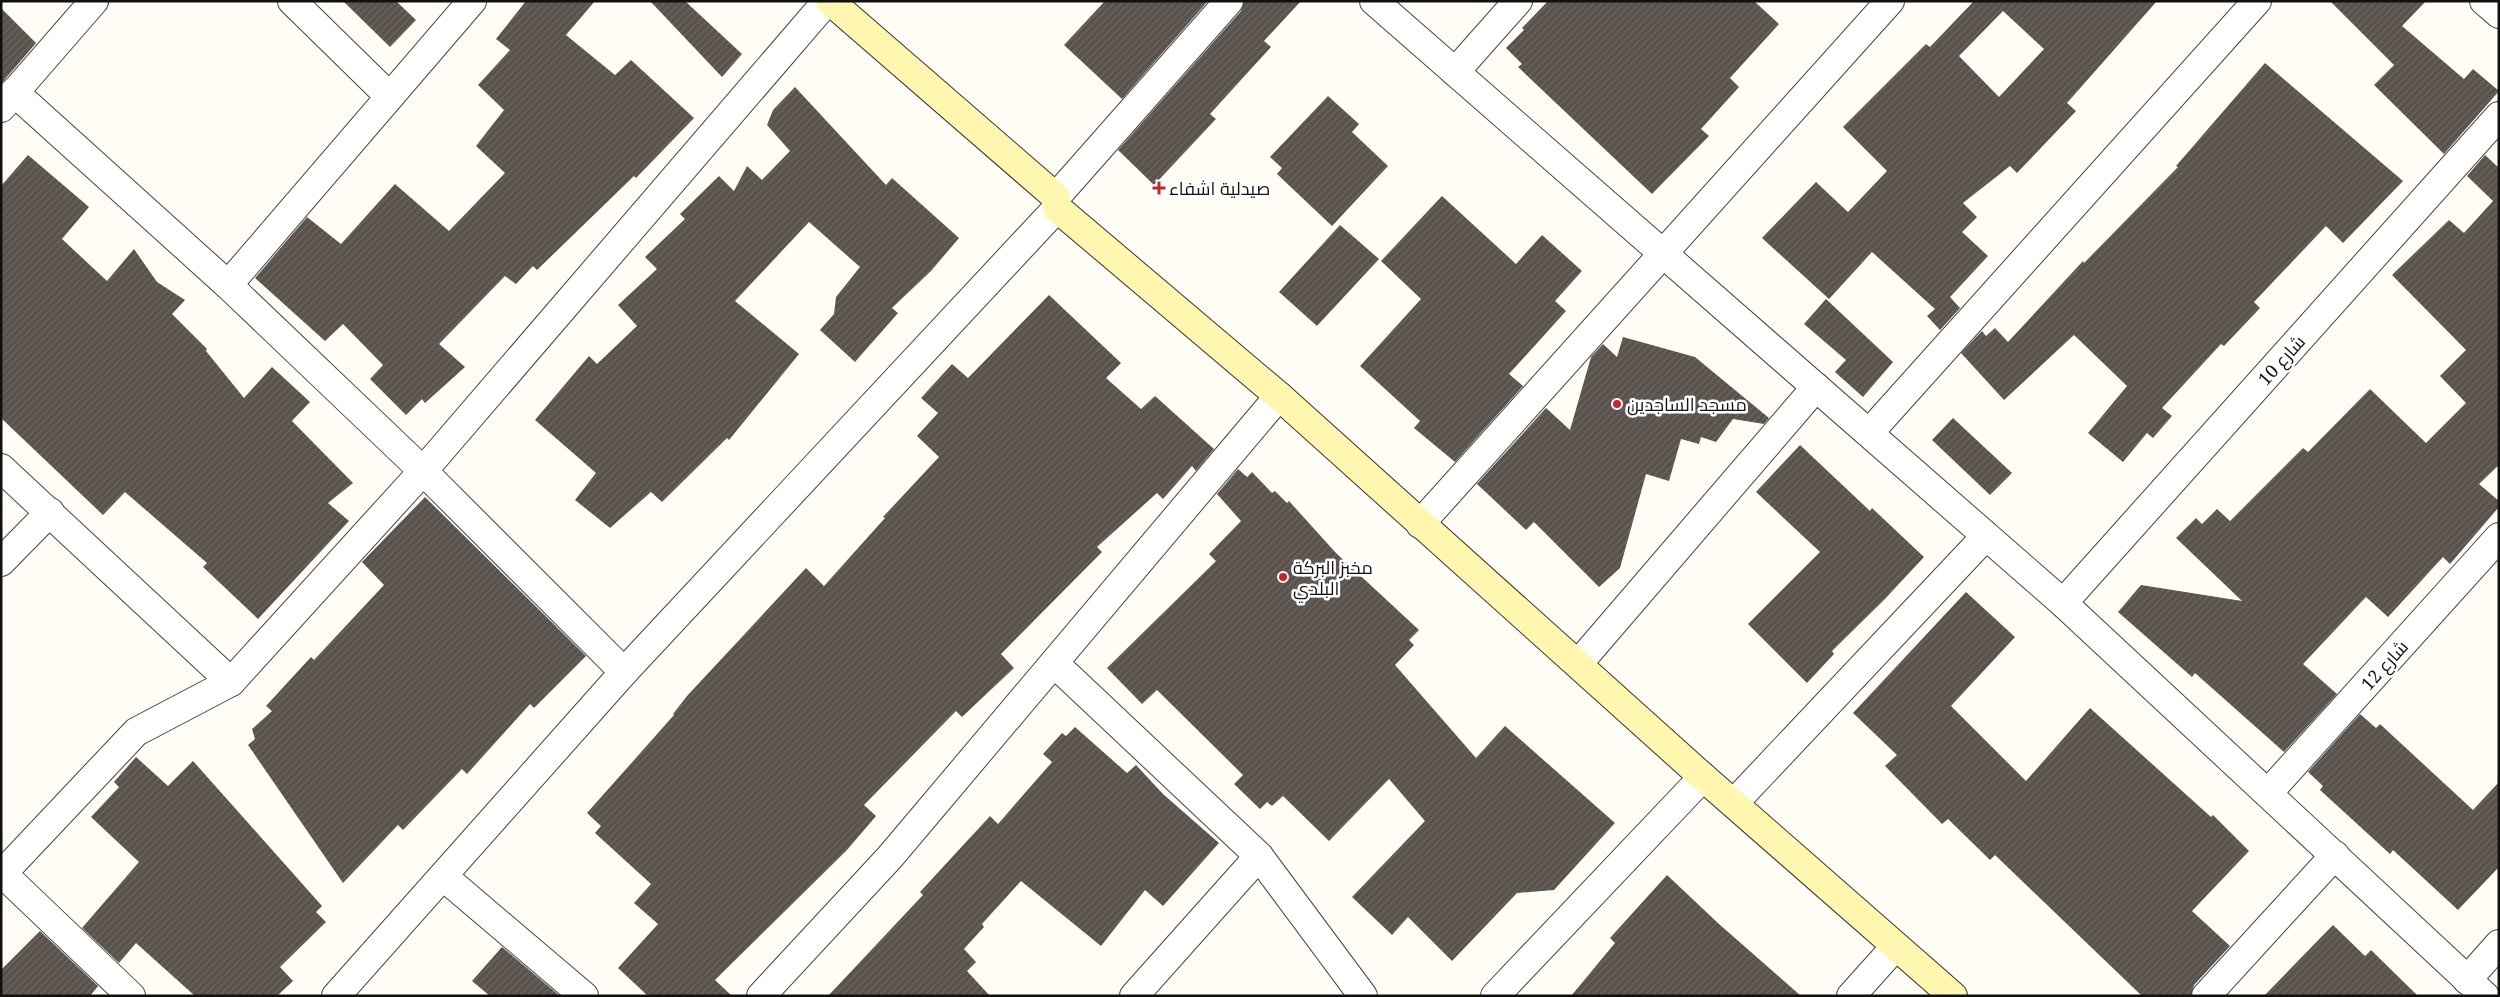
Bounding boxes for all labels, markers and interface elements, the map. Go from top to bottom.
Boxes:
place label: صيدلية اشفاء [1169,176,1270,200]
marker: صيدلية اشفاء [1153,182,1165,194]
street label: شارع 10 [2252,330,2311,391]
place label: مسجد الساجدين [1627,392,1747,416]
marker: مسجد الساجدين [1611,398,1623,410]
place label: مخبز البركة البلدي [1293,555,1373,603]
marker: مخبز البركة البلدي [1277,571,1289,583]
street label: شارع 12 [2355,635,2414,696]

